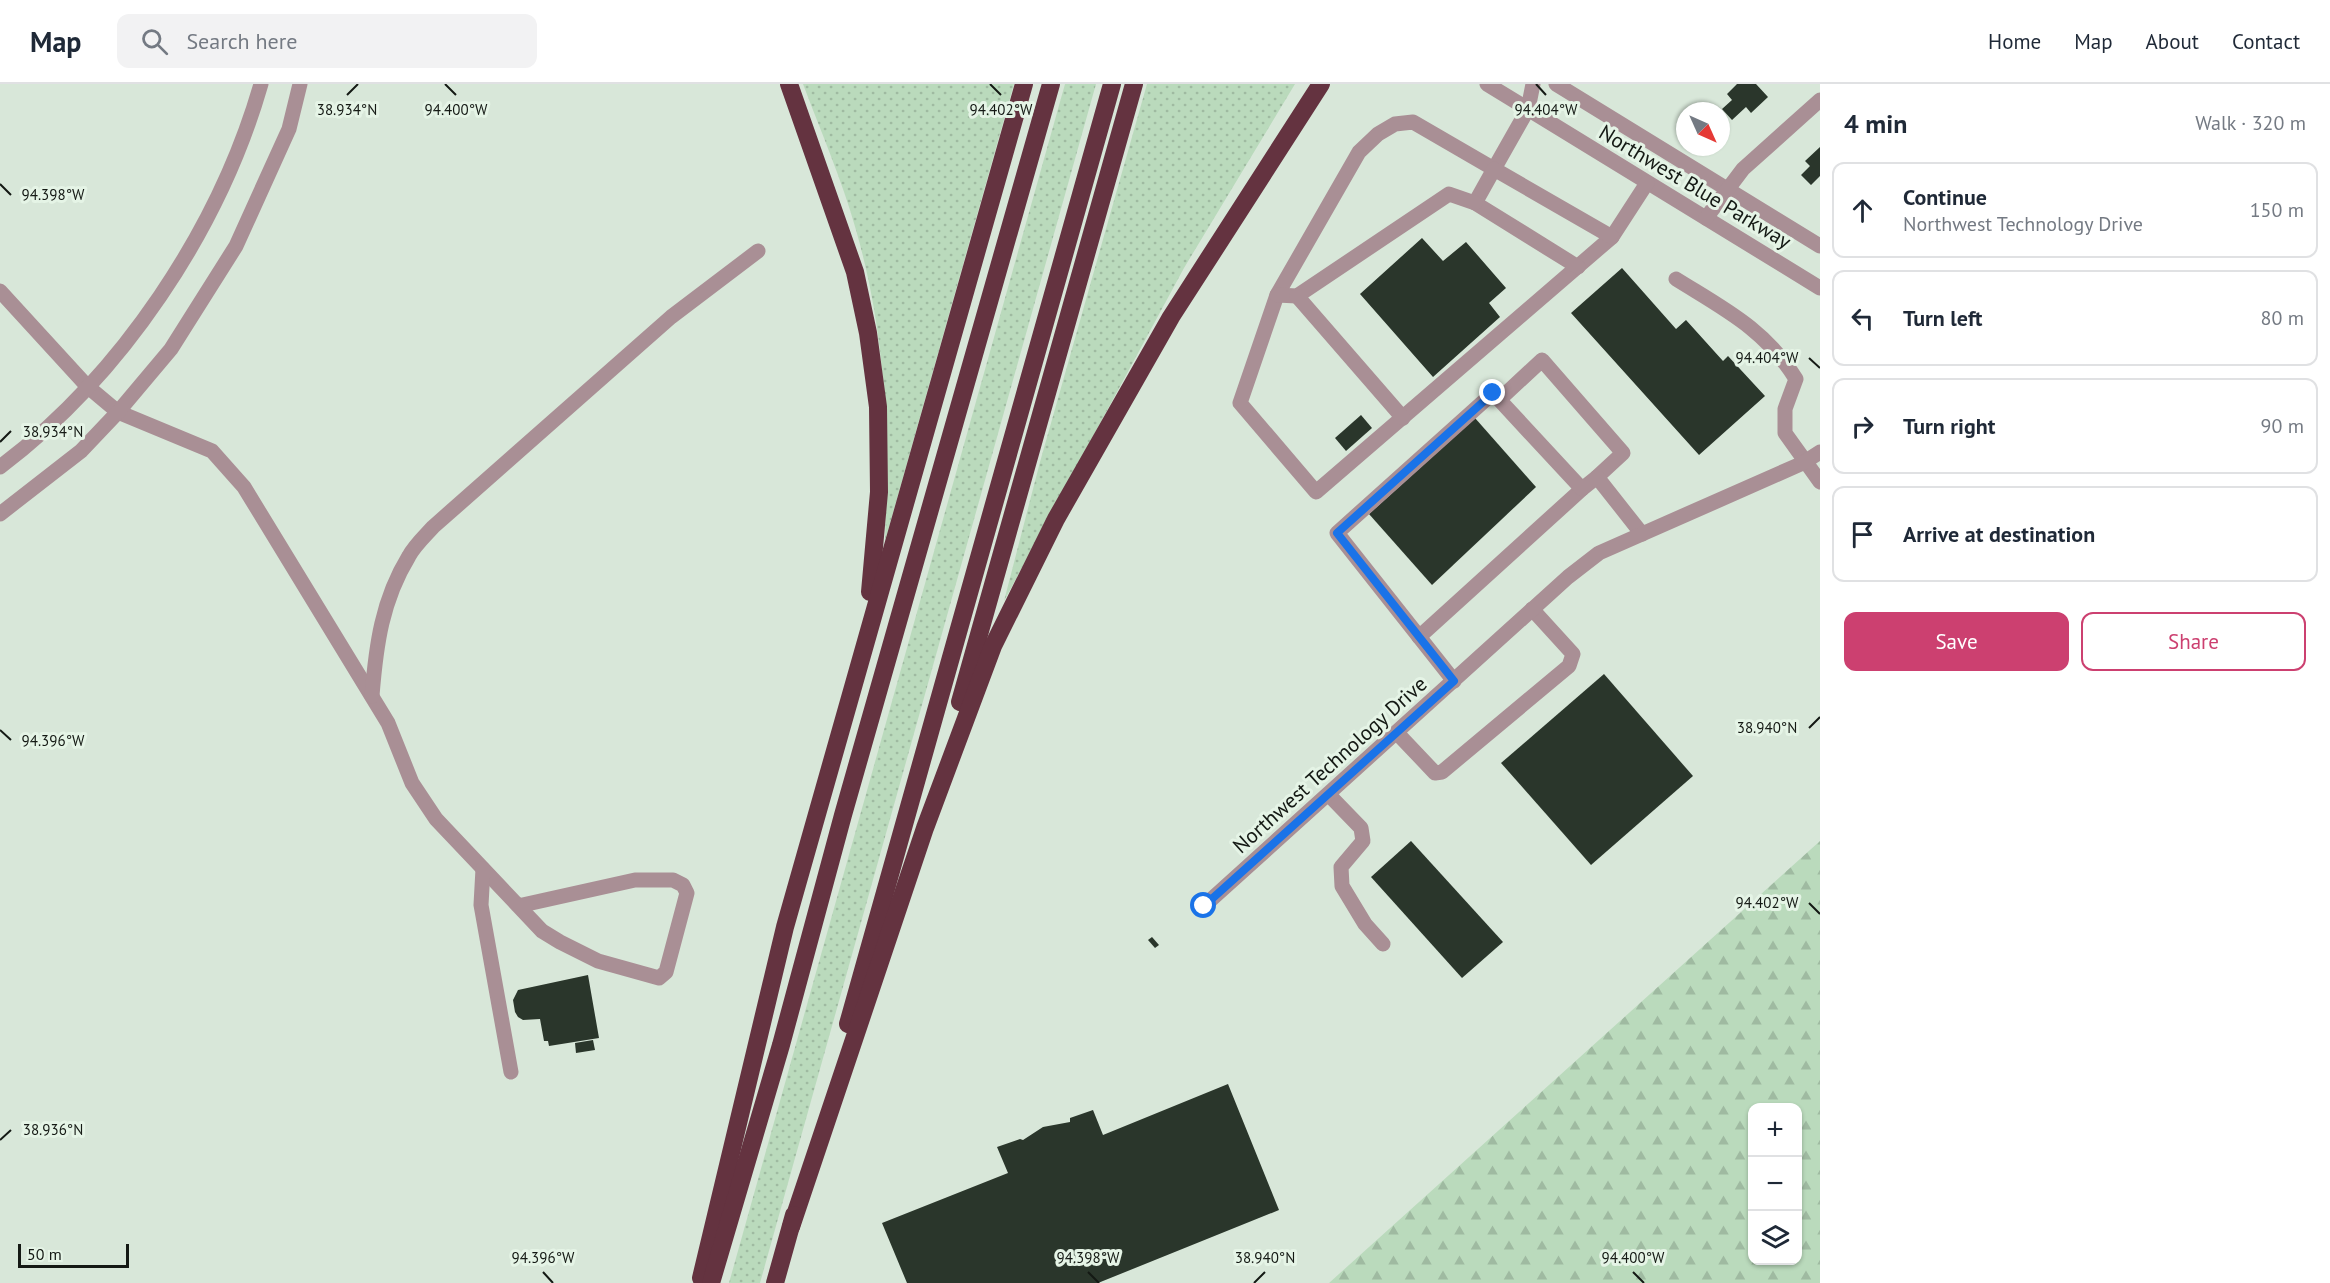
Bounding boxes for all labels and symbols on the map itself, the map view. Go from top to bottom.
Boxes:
text: 38.934°N [317,100,377,119]
text: 94.400°W [425,100,488,119]
text: 94.402°W [970,100,1033,119]
text: 94.404°W [1515,100,1578,119]
north arrow [1676,102,1730,156]
street label: Northwest Blue Parkway [1594,118,1796,255]
text: 94.398°W [22,185,85,204]
text: 94.404°W [1736,348,1799,367]
route end [1479,379,1505,405]
text: 38.934°N [23,422,83,441]
street label: Northwest Technology Drive [1227,670,1432,859]
text: 38.940°N [1737,718,1797,737]
text: 94.396°W [22,731,85,750]
route start [1190,892,1216,918]
text: 94.402°W [1736,893,1799,912]
text: 38.936°N [23,1120,83,1139]
scale bar [18,1241,129,1268]
text: 94.396°W [512,1248,575,1267]
text: 94.398°W [1057,1248,1120,1267]
text: 38.940°N [1235,1248,1295,1267]
text: 94.400°W [1602,1248,1665,1267]

